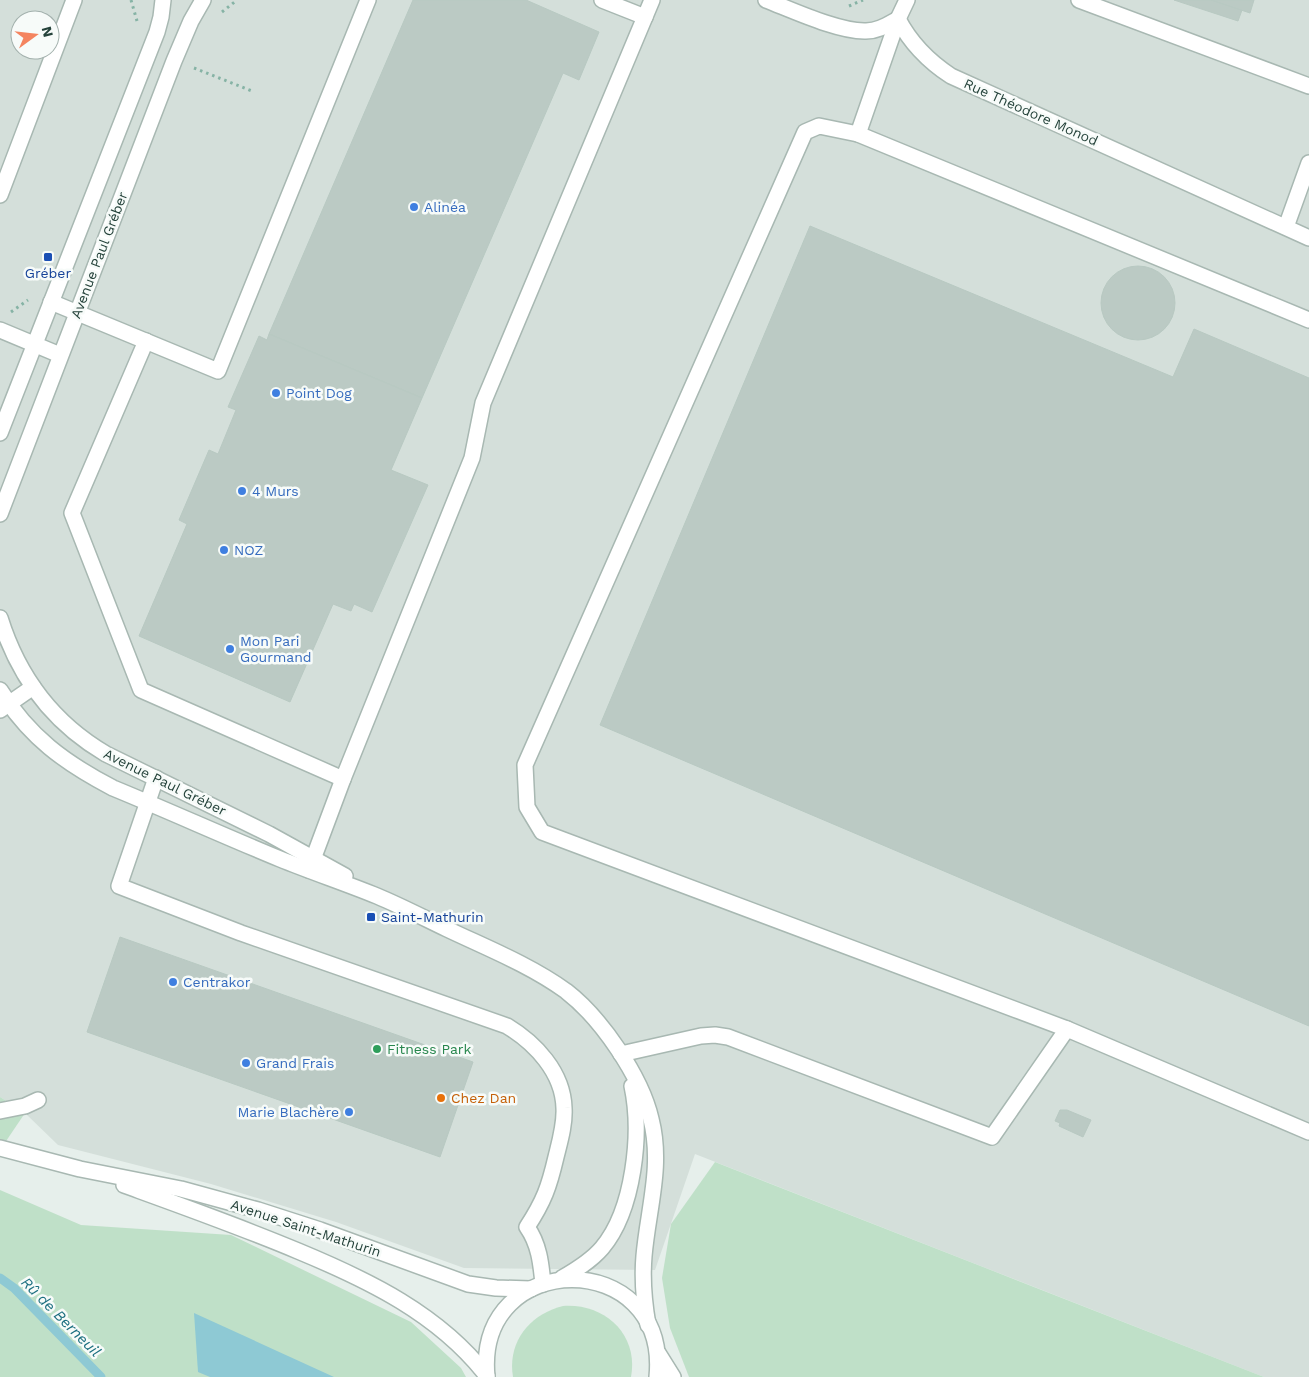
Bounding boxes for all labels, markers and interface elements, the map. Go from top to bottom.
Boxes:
north arrow [10,10,60,60]
text: N [38,25,57,39]
street label: Rue Théodore Monod [961,75,1101,149]
street label: Avenue Paul Gréber [67,189,131,321]
place label: Alinéa [424,199,466,215]
marker: Alinéa [408,201,420,213]
marker: Gréber [42,251,54,263]
place label: Gréber [25,265,71,281]
place label: Point Dog [286,385,352,401]
marker: Point Dog [270,387,282,399]
place label: 4 Murs [252,483,299,499]
marker: 4 Murs [236,485,248,497]
place label: NOZ [234,542,264,558]
marker: NOZ [218,544,230,556]
place label: Mon Pari Gourmand [240,633,312,665]
marker: Mon Pari Gourmand [224,643,236,655]
street label: Avenue Paul Gréber [101,745,229,819]
place label: Saint-Mathurin [381,909,484,925]
marker: Saint-Mathurin [365,911,377,923]
place label: Centrakor [183,974,251,990]
marker: Centrakor [167,976,179,988]
place label: Fitness Park [387,1041,472,1057]
marker: Fitness Park [371,1043,383,1055]
place label: Grand Frais [256,1055,334,1071]
marker: Grand Frais [240,1057,252,1069]
place label: Chez Dan [451,1090,516,1106]
marker: Chez Dan [435,1092,447,1104]
place label: Marie Blachère [237,1104,339,1120]
marker: Marie Blachère [343,1106,355,1118]
street label: Avenue Saint-Mathurin [229,1196,383,1260]
water label: Rû de Berneuil [17,1273,105,1361]

